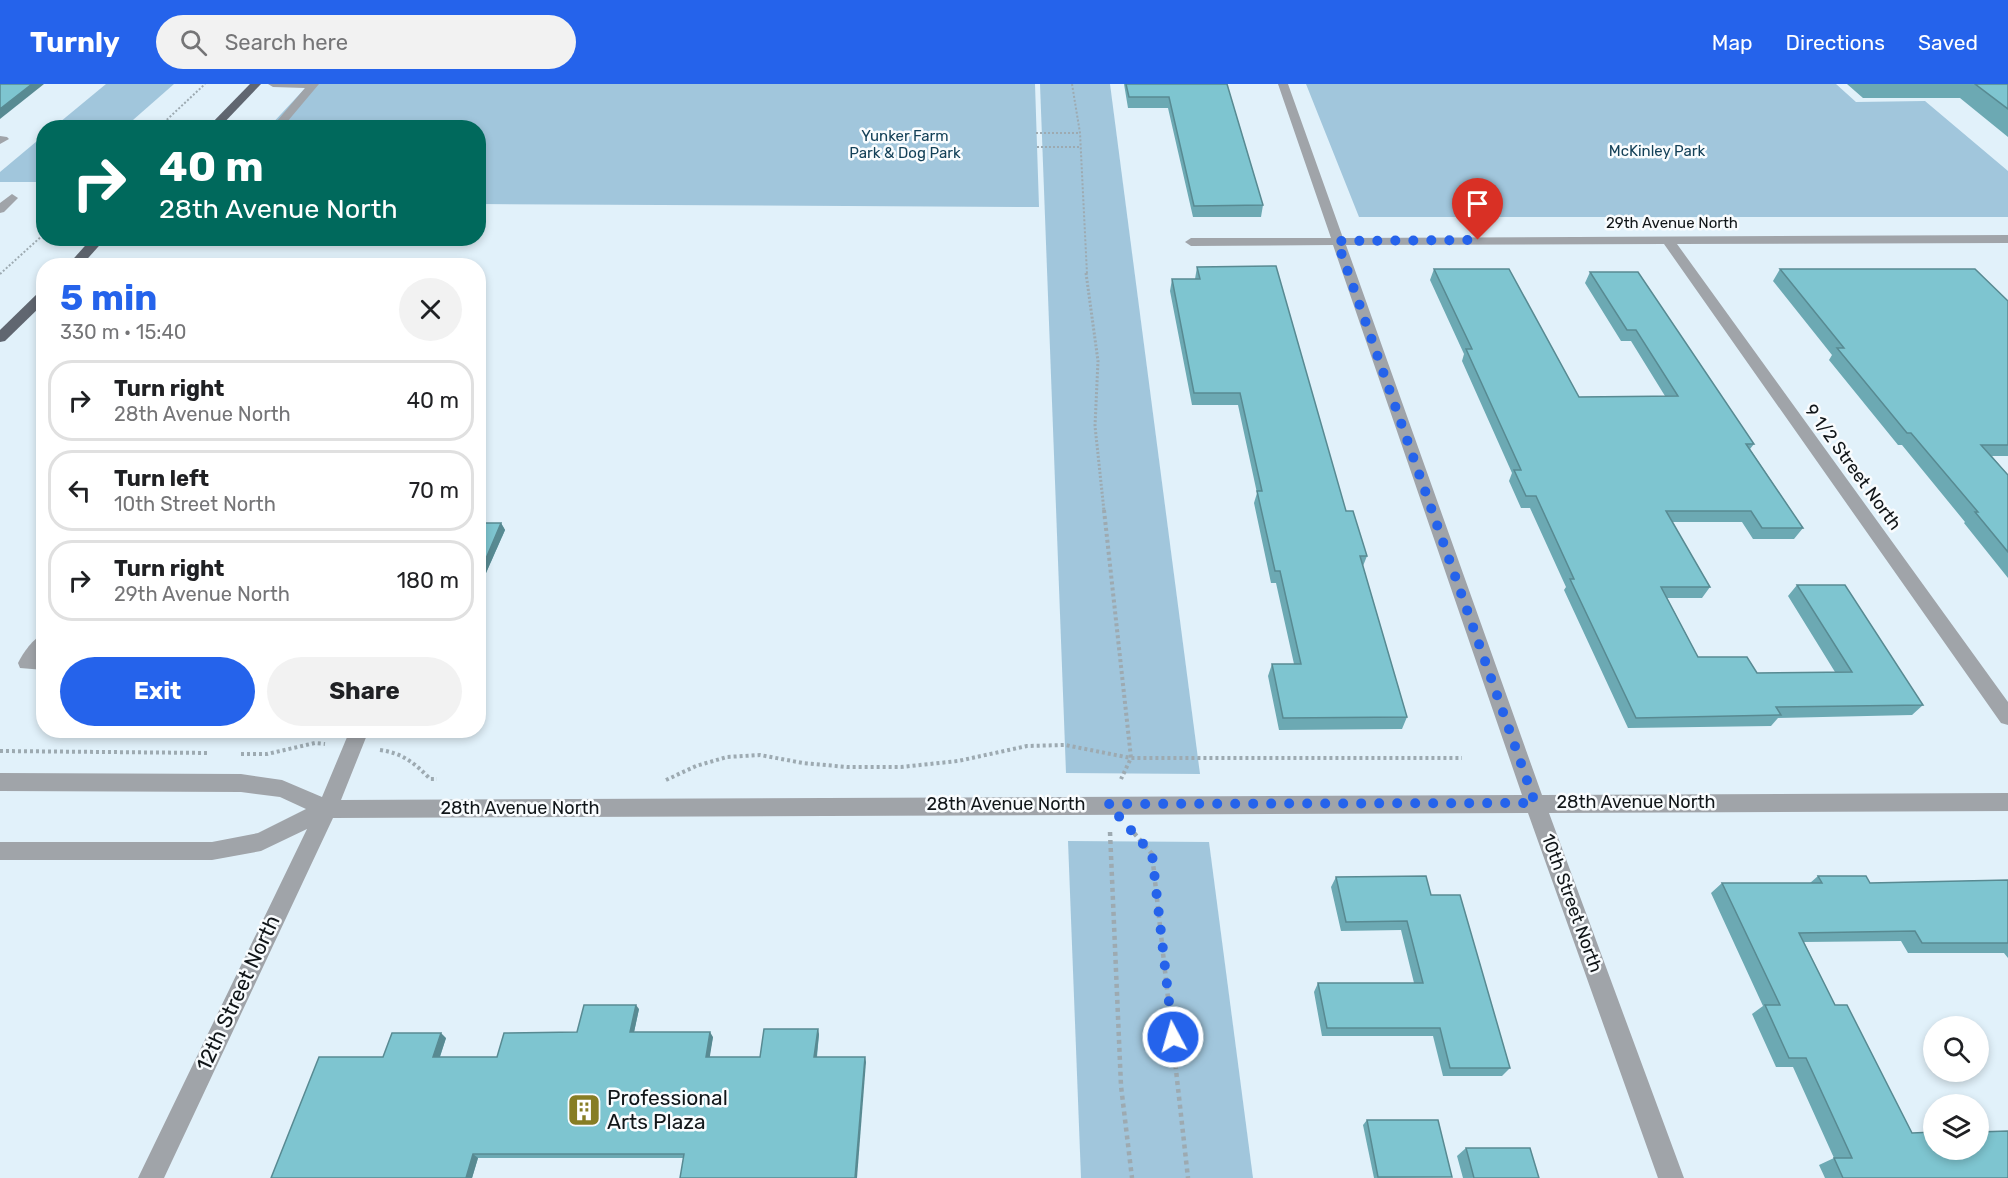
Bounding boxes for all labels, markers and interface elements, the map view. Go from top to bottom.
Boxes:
search box [156,15,576,69]
text: Turnly [30,26,120,59]
icon: search [177,26,210,59]
text: Search here [225,29,348,56]
text: Map [1712,30,1753,55]
text: Directions [1786,30,1885,55]
text: Saved [1918,30,1978,55]
park label: Yunker Farm Park & Dog Park [849,127,961,162]
text: 40 m [159,142,264,192]
park label: McKinley Park [1609,142,1705,160]
icon: right [60,144,138,222]
pin [1452,178,1503,240]
icon: arrive [1461,187,1494,220]
text: 28th Avenue North [159,193,398,225]
street label: 29th Avenue North [1606,214,1738,232]
text: 5 min [60,276,157,319]
button: close [399,278,462,341]
text: 330 m · 15:40 [60,320,187,344]
text: Turn right [114,375,224,402]
icon: right [63,384,96,417]
text: 40 m [406,387,459,414]
street label: 9 1/2 Street North [1800,400,1906,534]
text: 28th Avenue North [114,402,291,426]
text: Turn left [114,465,209,492]
icon: left [63,474,96,507]
text: 70 m [409,477,459,504]
text: 10th Street North [114,492,276,516]
text: Turn right [114,555,224,582]
icon: right [63,564,96,597]
text: 180 m [397,567,459,594]
text: 29th Avenue North [114,582,290,606]
button: Exit [60,657,255,726]
button: Share [267,657,462,726]
street label: 28th Avenue North [1556,791,1716,813]
street label: 28th Avenue North [926,793,1086,815]
street label: 28th Avenue North [440,797,600,819]
street label: 10th Street North [1537,831,1607,975]
street label: 12th Street North [191,911,285,1075]
position arrow [1141,1005,1205,1069]
map controls [1923,1016,1989,1160]
button: search [1923,1016,1989,1082]
place label: Professional Arts Plaza [607,1085,728,1134]
building icon: Professional Arts Plaza [566,1092,602,1128]
button: layers [1923,1094,1989,1160]

